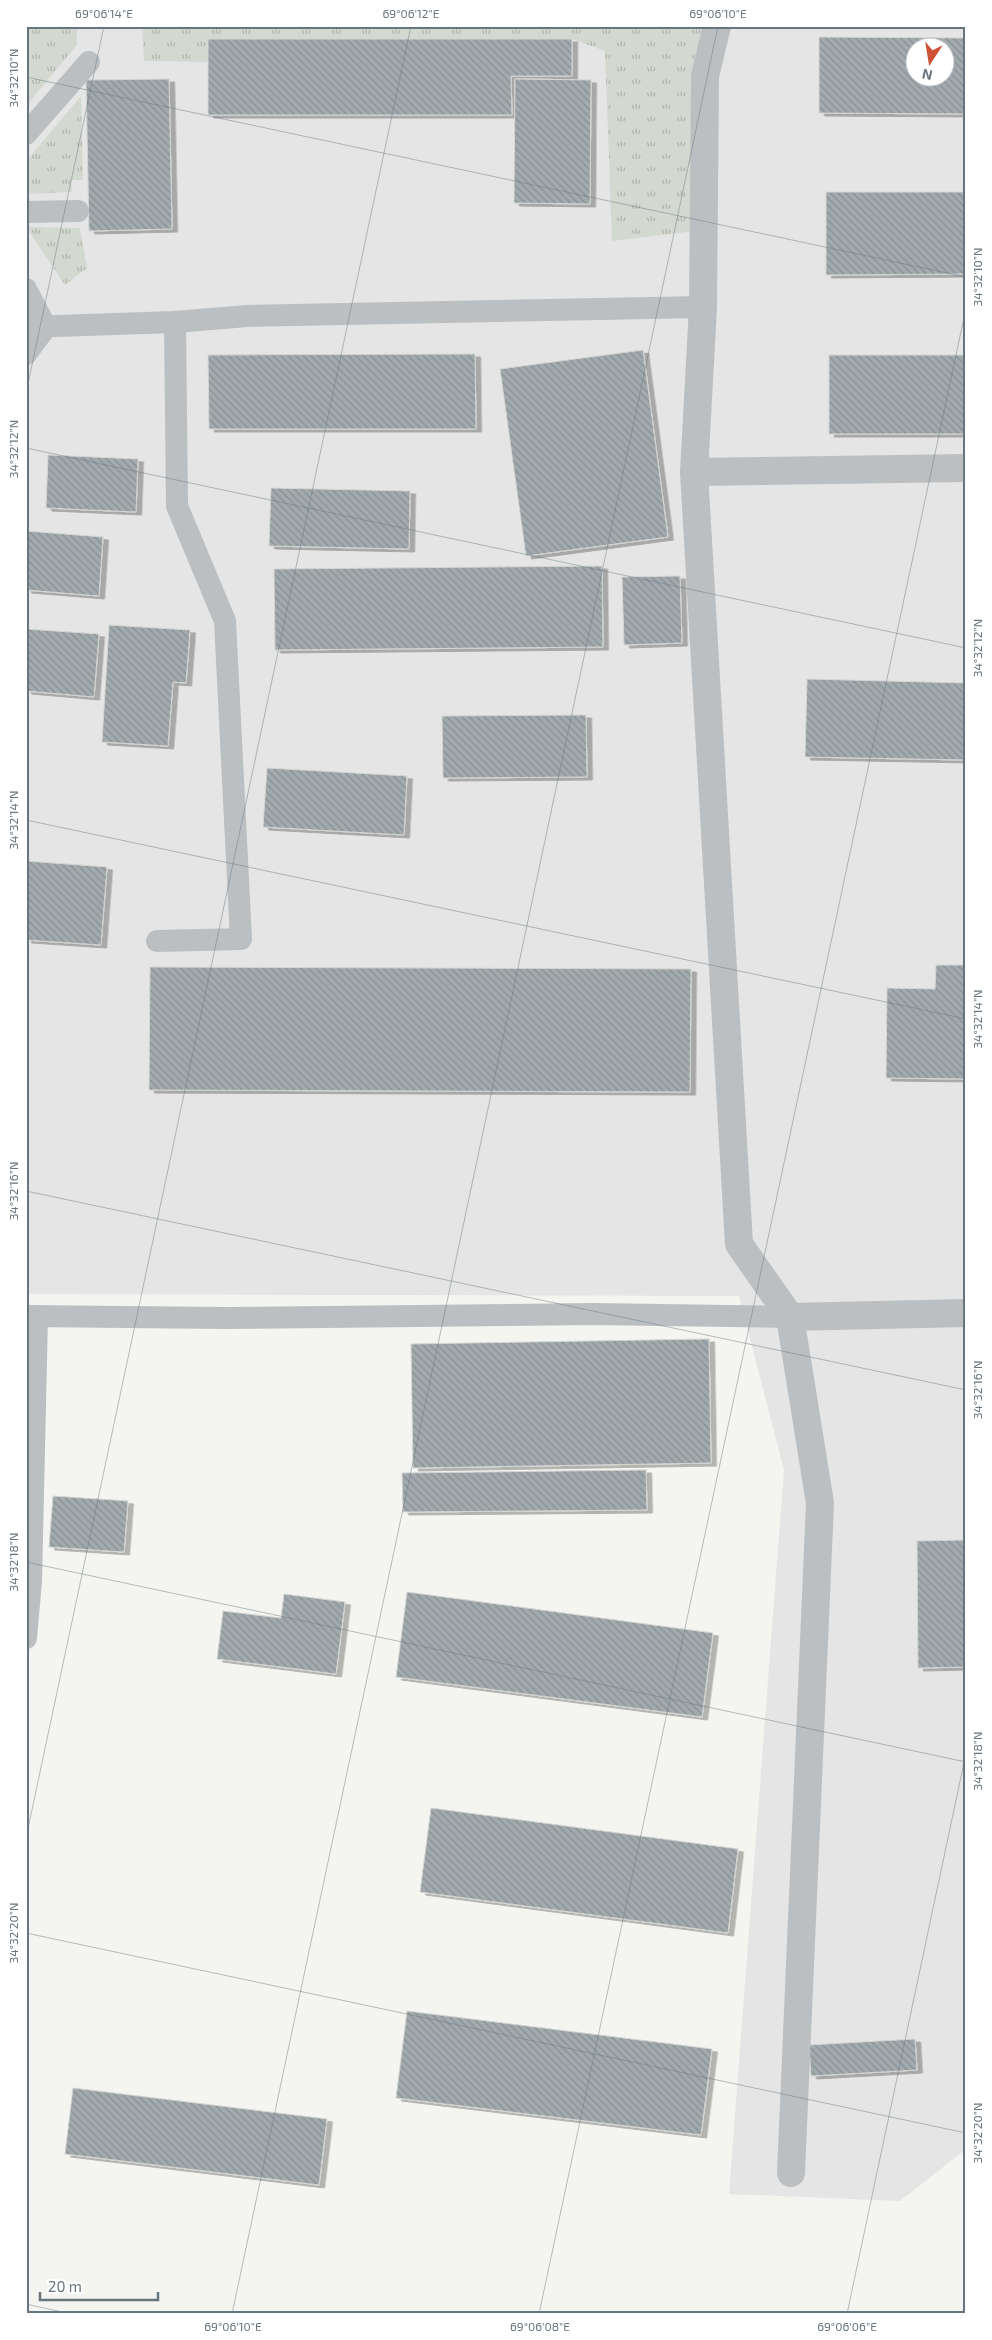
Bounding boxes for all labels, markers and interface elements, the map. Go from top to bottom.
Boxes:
text: 69°06'14"E [75,6,133,20]
text: 69°06'12"E [382,6,440,20]
text: 69°06'10"E [689,6,747,20]
north arrow [904,38,954,88]
text: 34°32'10"N [6,48,20,108]
text: N [920,66,934,85]
text: 34°32'10"N [970,247,984,307]
text: 34°32'12"N [6,420,20,478]
text: 34°32'12"N [970,619,984,677]
text: 34°32'14"N [6,790,20,850]
text: 34°32'14"N [970,989,984,1049]
text: 34°32'16"N [6,1162,20,1220]
text: 34°32'16"N [970,1361,984,1419]
text: 34°32'18"N [6,1532,20,1592]
text: 34°32'18"N [970,1731,984,1791]
text: 34°32'20"N [6,1902,20,1964]
text: 34°32'20"N [970,2102,984,2164]
scale bar [40,2270,158,2302]
text: 20 m [48,2277,82,2295]
text: 69°06'10"E [204,2319,262,2333]
text: 69°06'08"E [510,2319,570,2333]
text: 69°06'06"E [817,2319,877,2333]

